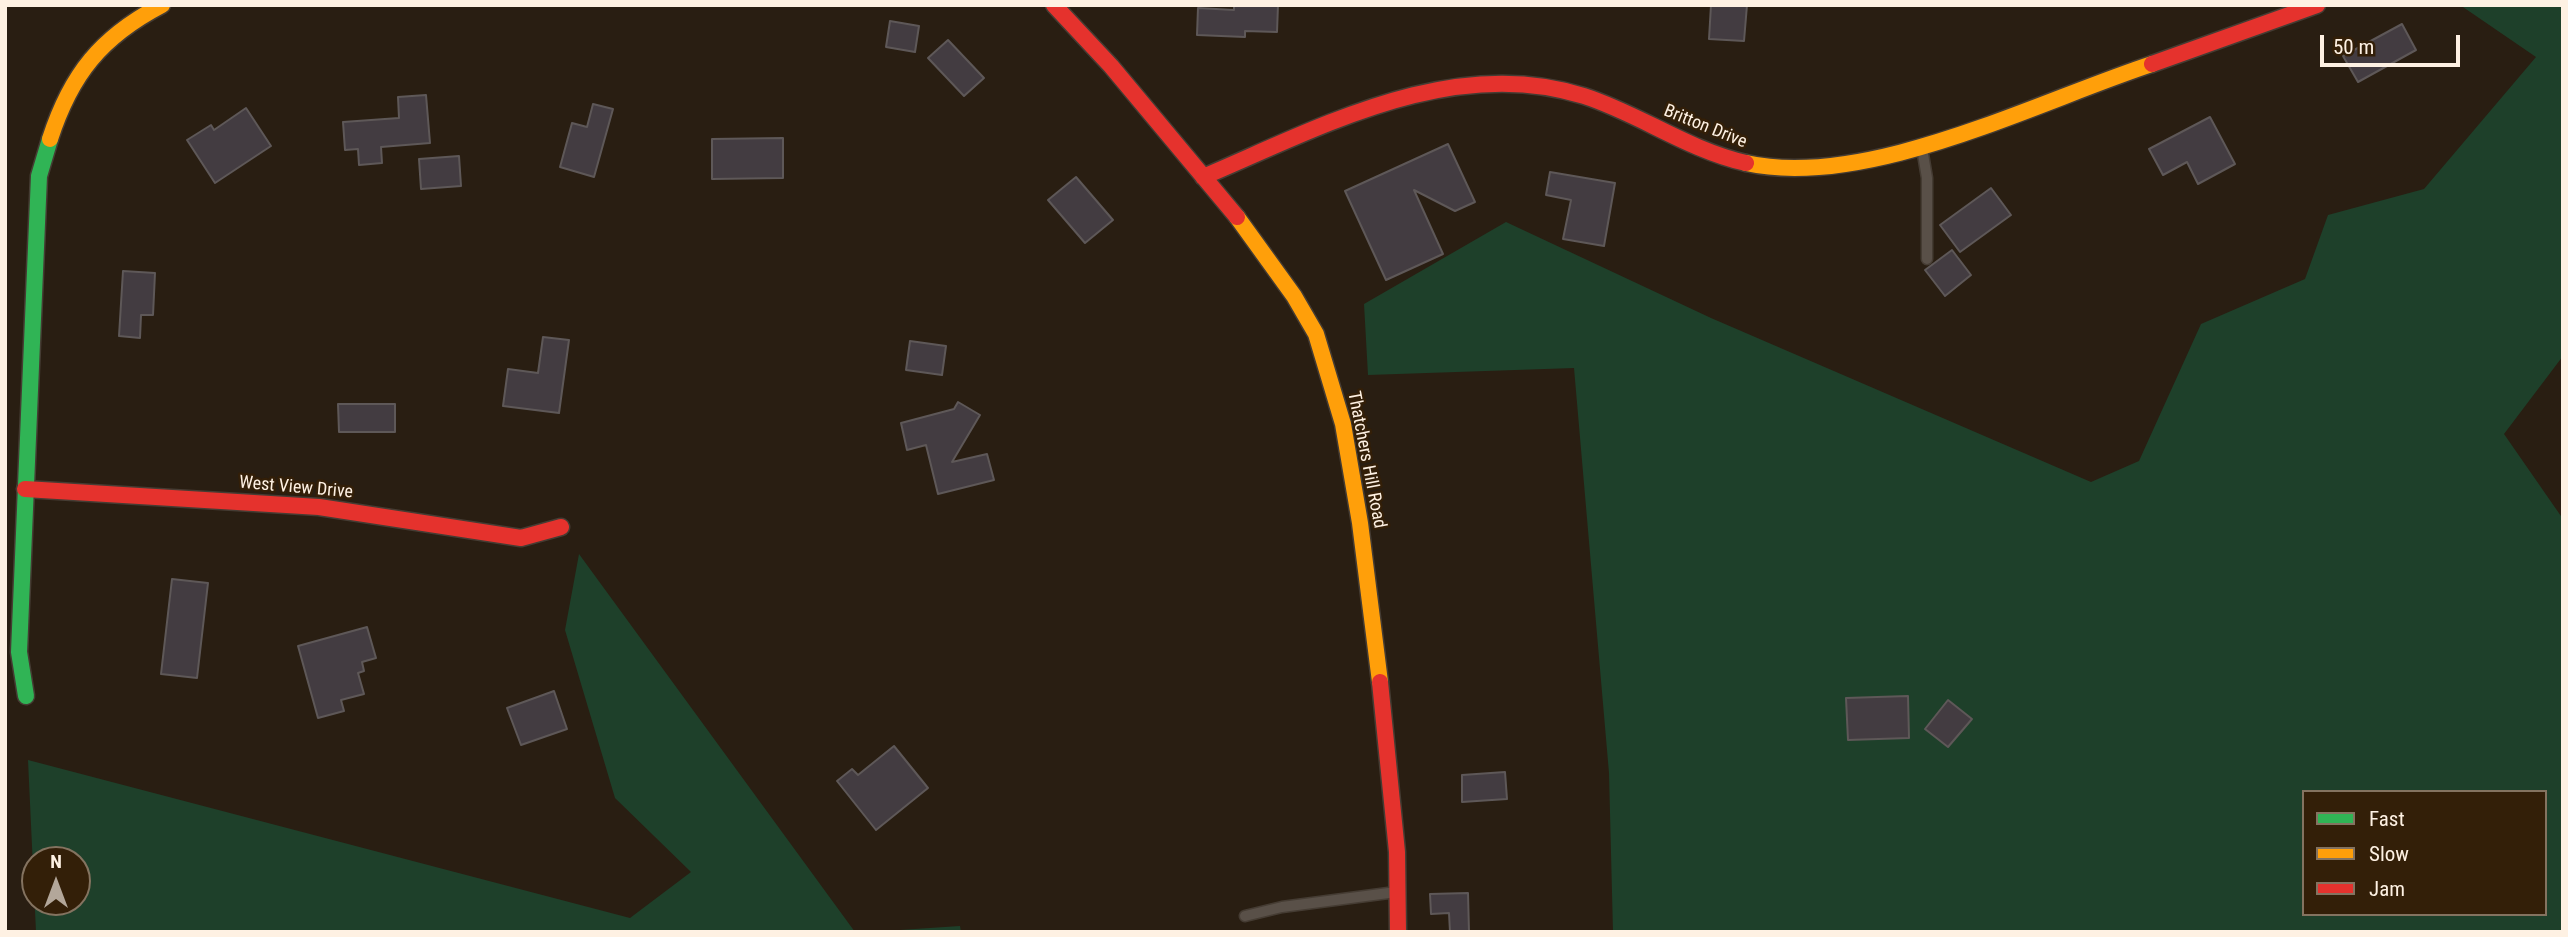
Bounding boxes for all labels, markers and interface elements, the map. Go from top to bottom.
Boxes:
scale bar [2323,21,2463,65]
text: 50 m [2333,35,2374,59]
street label: Britton Drive [1660,101,1750,153]
street label: Thatchers Hill Road [1342,390,1390,530]
street label: West View Drive [238,472,354,504]
legend [2302,790,2547,916]
text: Fast [2369,807,2405,831]
text: Slow [2369,842,2409,866]
north arrow [21,846,91,916]
text: N [50,850,62,873]
text: Jam [2369,877,2405,901]

